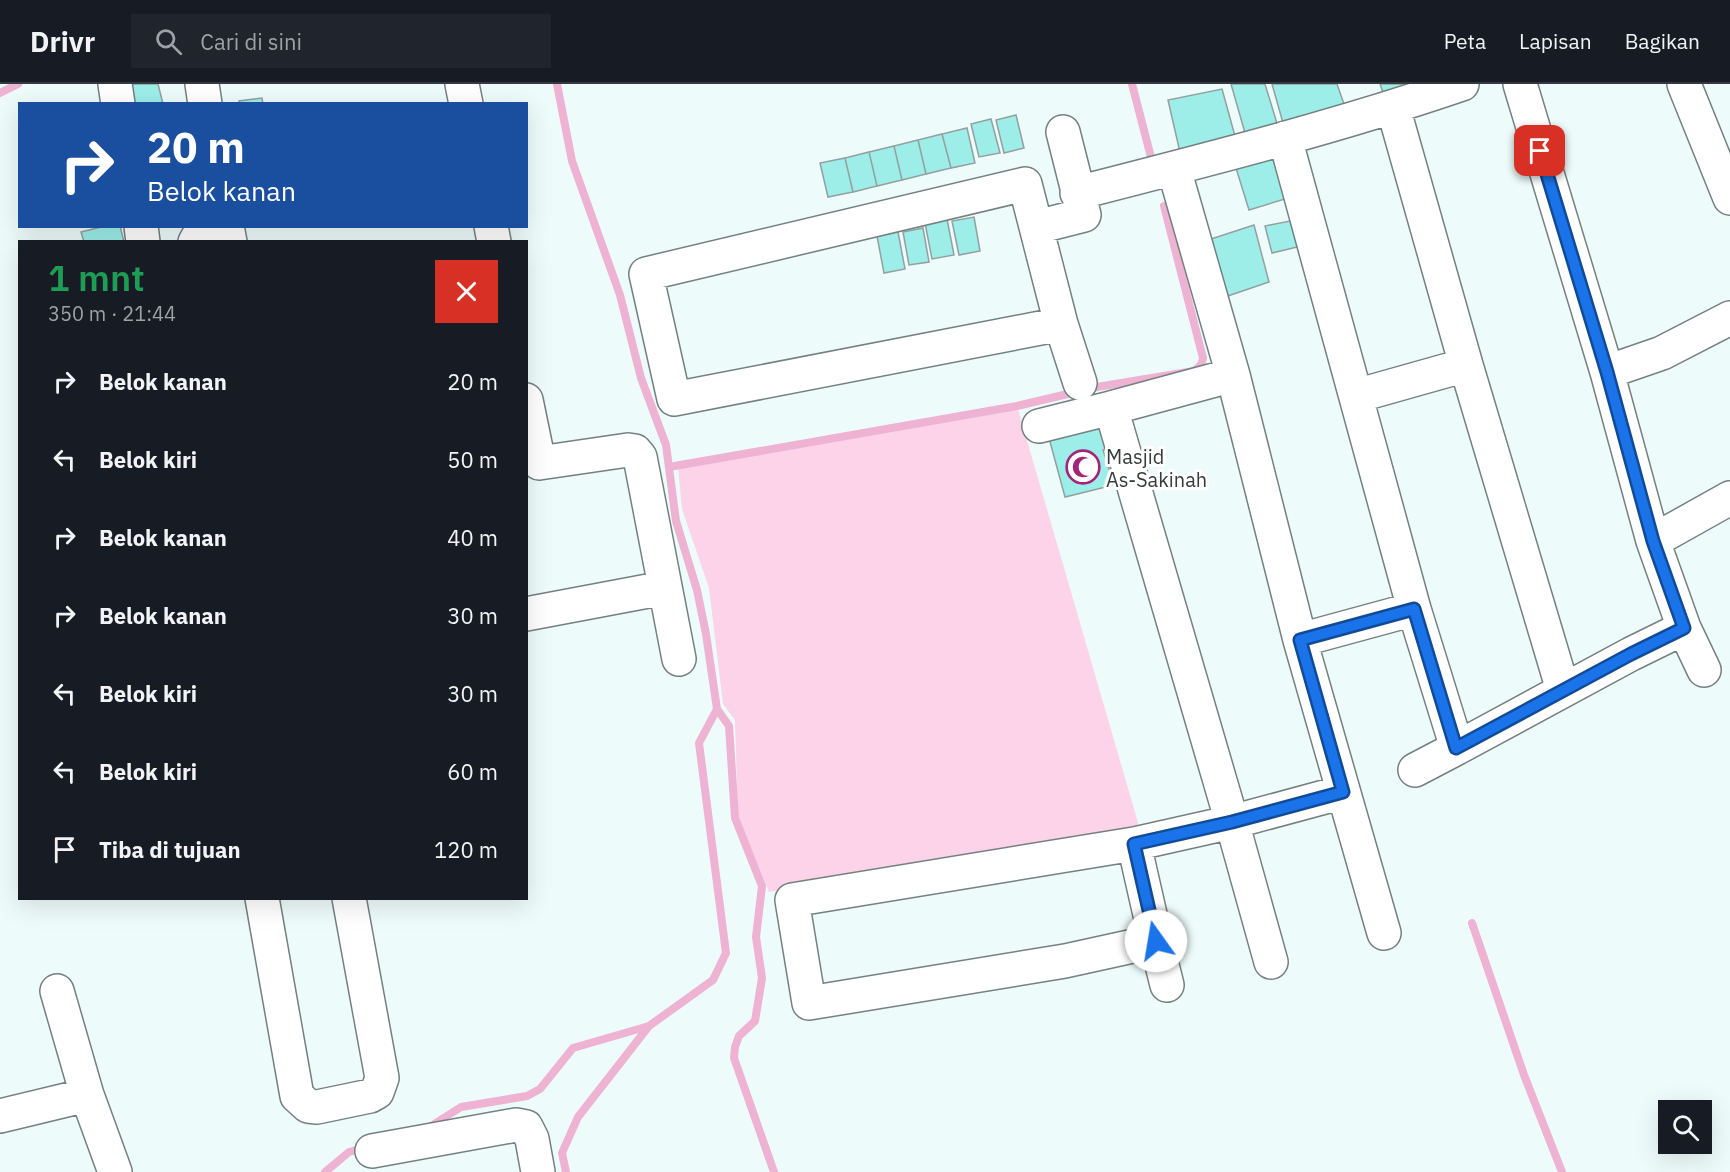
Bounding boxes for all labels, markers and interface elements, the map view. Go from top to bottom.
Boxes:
search box [131,14,551,68]
text: Drivr [30,23,95,60]
icon: search [152,25,185,58]
text: Cari di sini [200,27,302,56]
text: Peta [1444,27,1486,55]
text: Lapisan [1519,27,1592,55]
text: Bagikan [1625,27,1700,55]
text: 20 m [147,120,245,175]
pin [1514,125,1565,176]
icon: right [48,126,126,204]
icon: arrive [1523,134,1556,167]
text: Belok kanan [147,173,296,208]
text: 1 mnt [48,254,145,301]
button: close [435,260,498,323]
text: 350 m · 21:44 [48,300,176,327]
icon: right [48,365,81,398]
text: Belok kanan [99,367,227,396]
text: 20 m [447,367,498,396]
icon: left [48,443,81,476]
place label: Masjid As-Sakinah [1106,443,1207,493]
text: Belok kiri [99,445,197,474]
text: 50 m [447,445,498,474]
mosque icon: Masjid As-Sakinah [1065,449,1101,485]
icon: right [48,521,81,554]
text: Belok kanan [99,523,227,552]
text: 40 m [447,523,498,552]
icon: right [48,599,81,632]
text: Belok kanan [99,601,227,630]
text: 30 m [447,601,498,630]
icon: left [48,677,81,710]
text: Belok kiri [99,679,197,708]
text: 30 m [447,679,498,708]
icon: left [48,755,81,788]
text: Belok kiri [99,757,197,786]
text: 60 m [447,757,498,786]
icon: arrive [48,833,81,866]
text: Tiba di tujuan [99,835,241,864]
text: 120 m [434,835,498,864]
position arrow [1124,909,1188,973]
map controls [1658,1100,1712,1154]
button: search [1658,1100,1712,1154]

